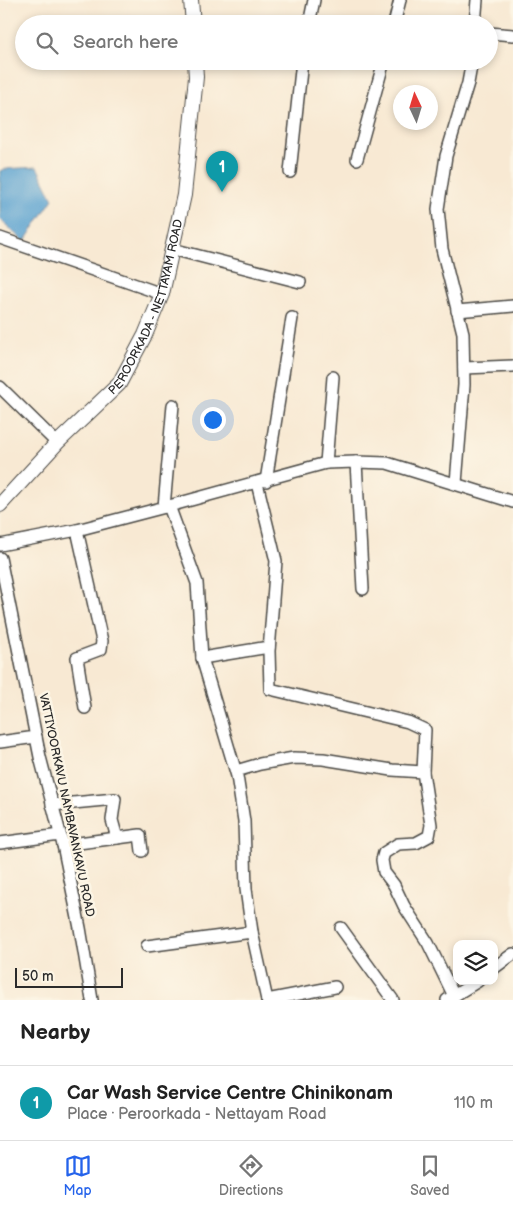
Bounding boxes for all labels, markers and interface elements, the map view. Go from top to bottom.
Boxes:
search box [15,15,498,70]
icon: search [33,29,61,57]
text: Search here [73,31,178,54]
north arrow [393,85,438,130]
pin: 1 [206,151,238,192]
street label: PEROORKADA - NETTAYAM ROAD [106,218,186,398]
your location [200,407,226,433]
street label: VATTIYOORKAVU NAMBAVANKAVU ROAD [35,692,98,919]
map controls [453,940,498,985]
button: layers [453,940,498,985]
scale bar [15,965,122,988]
text: 50 m [22,968,54,985]
text: Nearby [20,1020,90,1045]
text: Car Wash Service Centre Chinikonam [67,1082,393,1105]
text: 1 [33,1094,39,1113]
text: 110 m [454,1094,493,1113]
text: Place · Peroorkada - Nettayam Road [67,1105,326,1124]
tab: Map [64,1152,92,1199]
tab: Directions [219,1152,283,1199]
tab: Saved [410,1152,449,1199]

